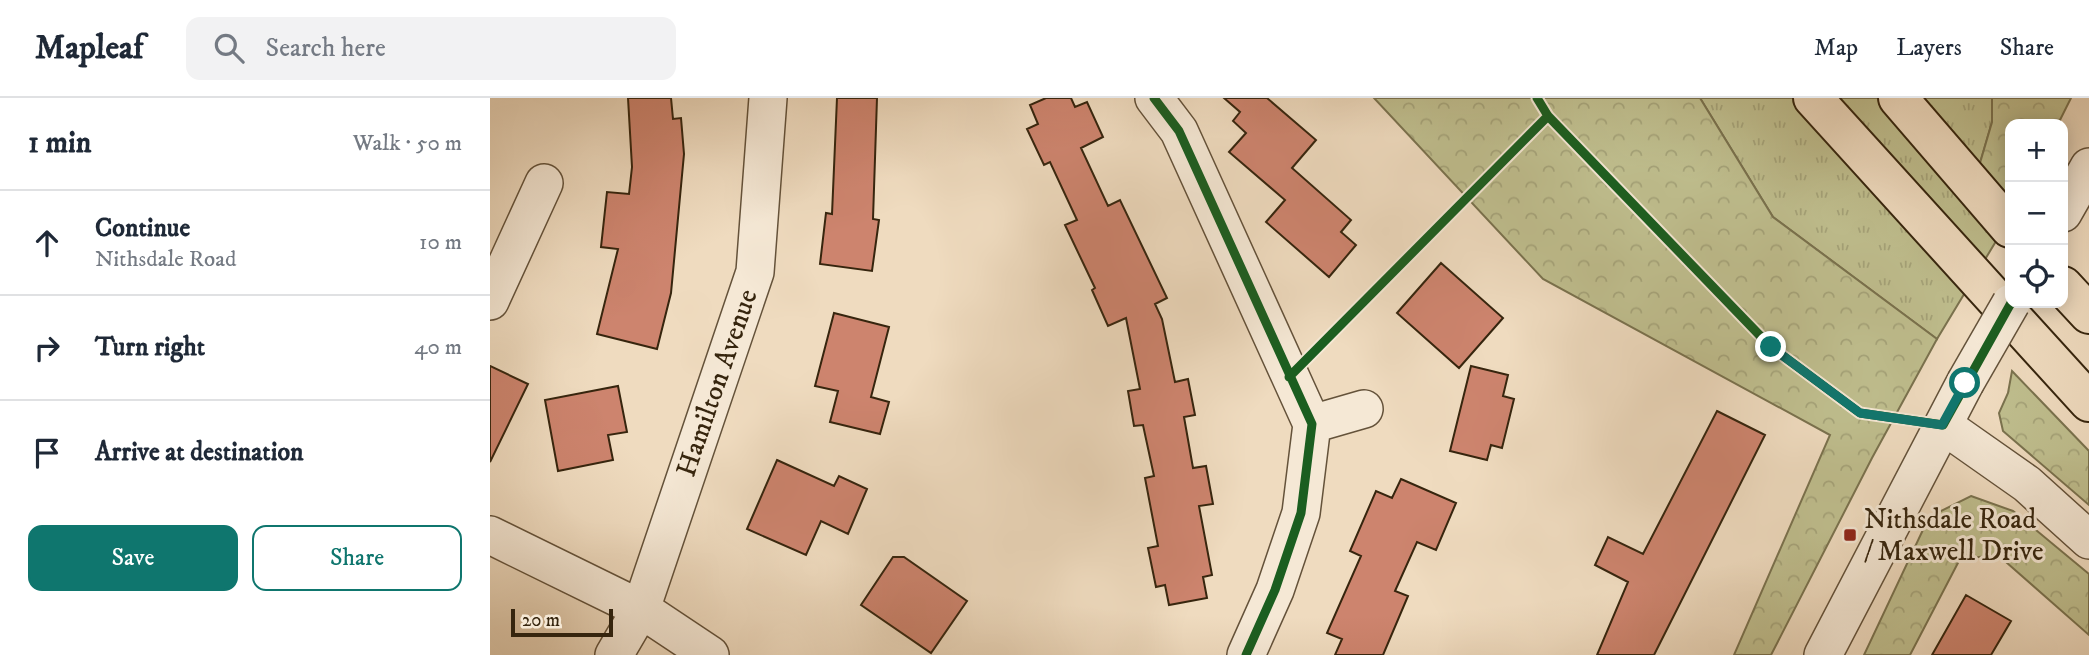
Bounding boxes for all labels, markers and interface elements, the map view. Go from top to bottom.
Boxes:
search box [186,17,676,80]
text: Mapleaf [35,28,144,69]
icon: search [210,29,248,67]
text: Search here [266,32,386,65]
text: Map [1814,33,1858,63]
text: Layers [1896,33,1962,63]
text: Share [2000,33,2054,63]
map controls [2005,119,2068,308]
button: + [2005,119,2068,182]
text: 1 min [28,125,91,162]
text: Walk · 50 m [353,129,462,158]
button: − [2005,182,2068,245]
text: Continue [95,212,190,245]
icon: ahead [28,224,66,262]
text: 10 m [419,228,462,257]
text: Nithsdale Road [95,245,236,274]
button: locate [2005,245,2068,308]
street label: Hamilton Avenue [669,285,765,481]
icon: right [28,329,66,367]
text: Turn right [95,331,205,364]
route end [1755,331,1786,362]
text: 40 m [414,333,462,362]
route start [1949,367,1980,398]
icon: arrive [28,434,66,472]
text: Arrive at destination [95,436,304,469]
place label: Nithsdale Road / Maxwell Drive [1864,502,2043,569]
button: Save [28,525,238,591]
button: Share [252,525,462,591]
marker: Nithsdale Road / Maxwell Drive [1842,527,1858,543]
scale bar [511,606,612,638]
text: 20 m [522,609,560,632]

